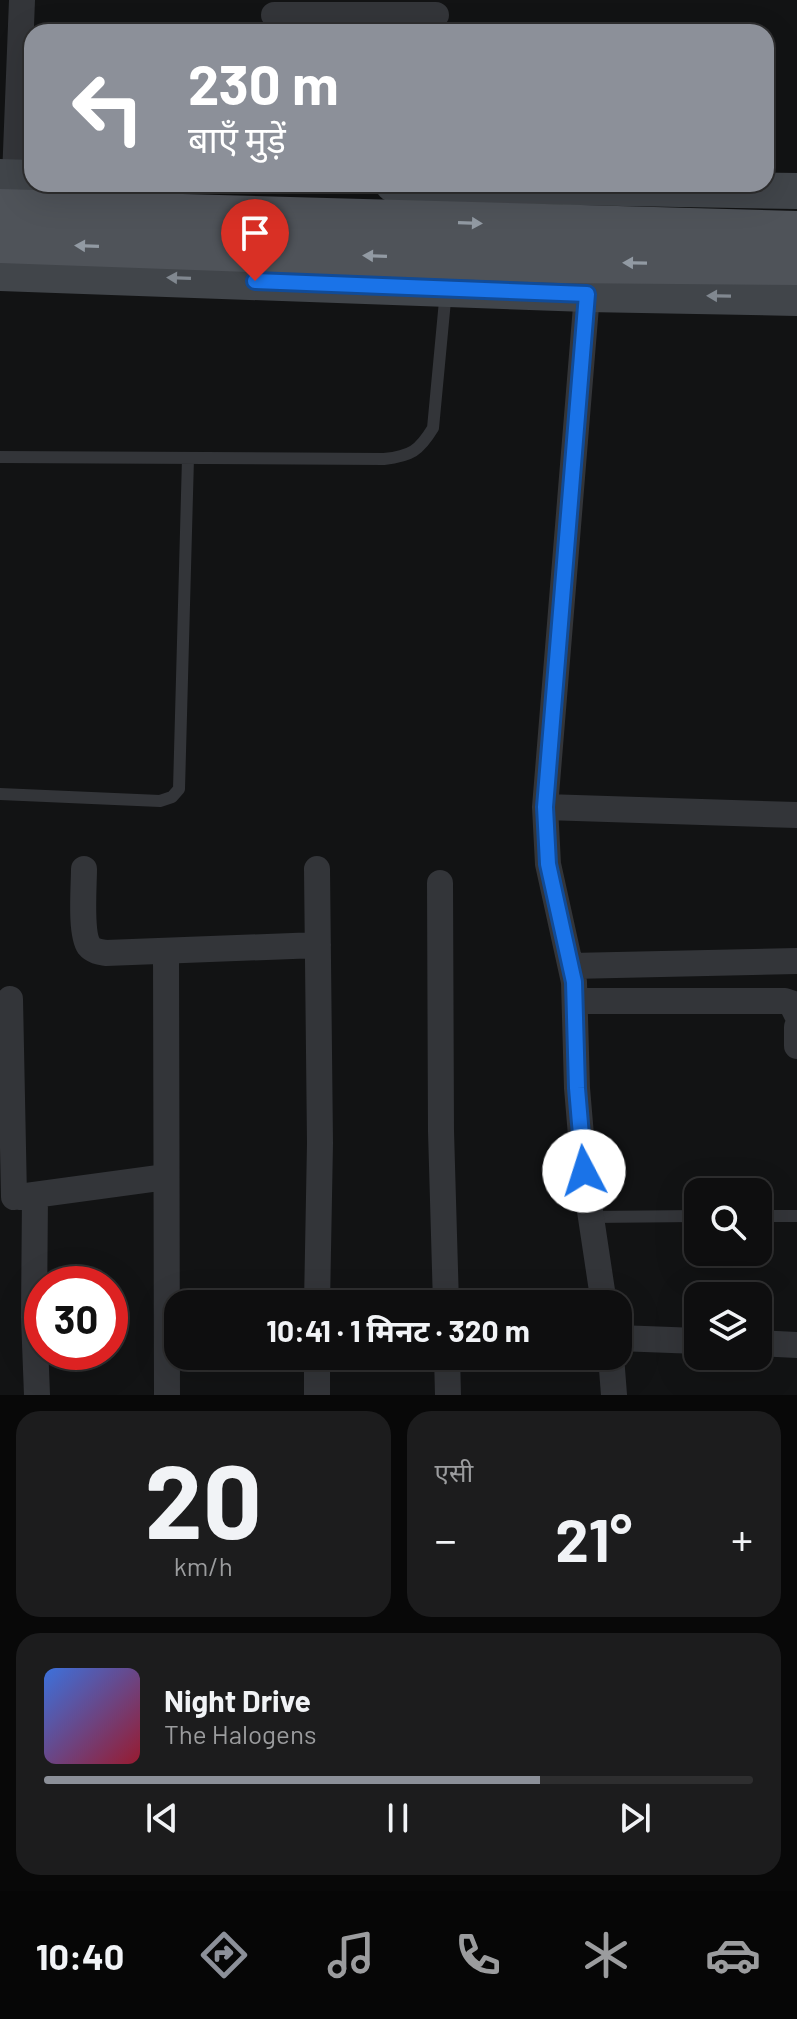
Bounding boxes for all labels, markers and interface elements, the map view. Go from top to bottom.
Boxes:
text: 230 m [188,49,339,116]
icon: left [56,56,160,160]
text: बाएँ मुड़ें [188,117,286,160]
pin [221,199,289,281]
icon: arrive [233,211,277,255]
one-way arrow [458,216,483,229]
one-way arrow [74,239,99,252]
one-way arrow [362,249,387,262]
one-way arrow [622,257,647,270]
one-way arrow [166,272,191,285]
one-way arrow [706,290,731,302]
position arrow [542,1129,626,1213]
map controls [684,1178,772,1370]
button: search [684,1178,772,1266]
speed limit sign: 30 [24,1266,128,1370]
button: layers [684,1282,772,1370]
text: 10:41 · 1 मिनट · 320 m [266,1312,530,1348]
text: 20 [144,1435,262,1560]
text: एसी [435,1456,473,1487]
text: 21° [555,1502,632,1574]
text: − [435,1512,457,1565]
text: + [731,1512,753,1565]
text: km/h [174,1550,233,1581]
text: Night Drive [164,1682,311,1718]
text: The Halogens [164,1718,316,1749]
icon: previous [140,1796,184,1840]
icon: pause [376,1796,420,1840]
icon: next [613,1796,657,1840]
icon: directions [196,1927,252,1983]
icon: music [323,1927,379,1983]
icon: phone [450,1927,506,1983]
icon: climate [578,1927,634,1983]
icon: car [705,1927,761,1983]
text: 10:40 [36,1934,124,1977]

